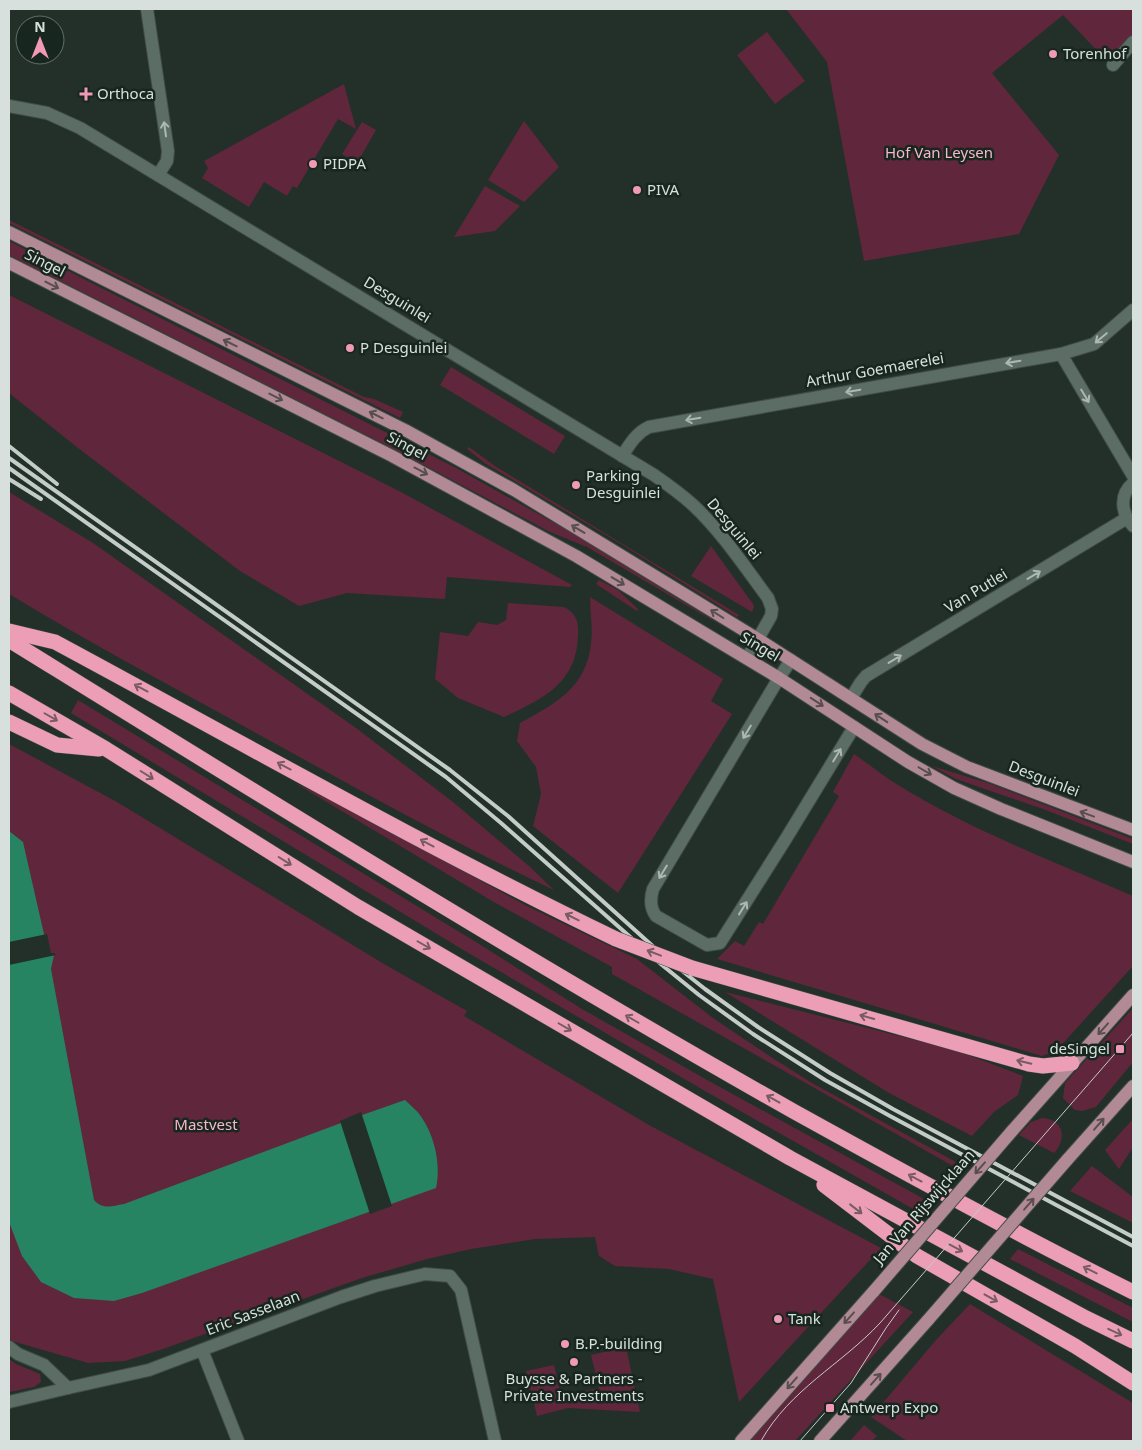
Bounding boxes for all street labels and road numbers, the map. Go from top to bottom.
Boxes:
street label: Singel [22,243,69,281]
street label: Desguinlei [360,271,435,327]
street label: Arthur Goemaerelei [804,347,945,391]
street label: Singel [384,426,431,464]
street label: Desguinlei [703,493,766,563]
street label: Van Putlei [940,563,1011,617]
street label: Singel [737,627,784,666]
street label: Desguinlei [1006,755,1083,801]
street label: Jan Van Rijswijcklaan [867,1145,978,1269]
street label: Eric Sasselaan [203,1285,302,1339]

